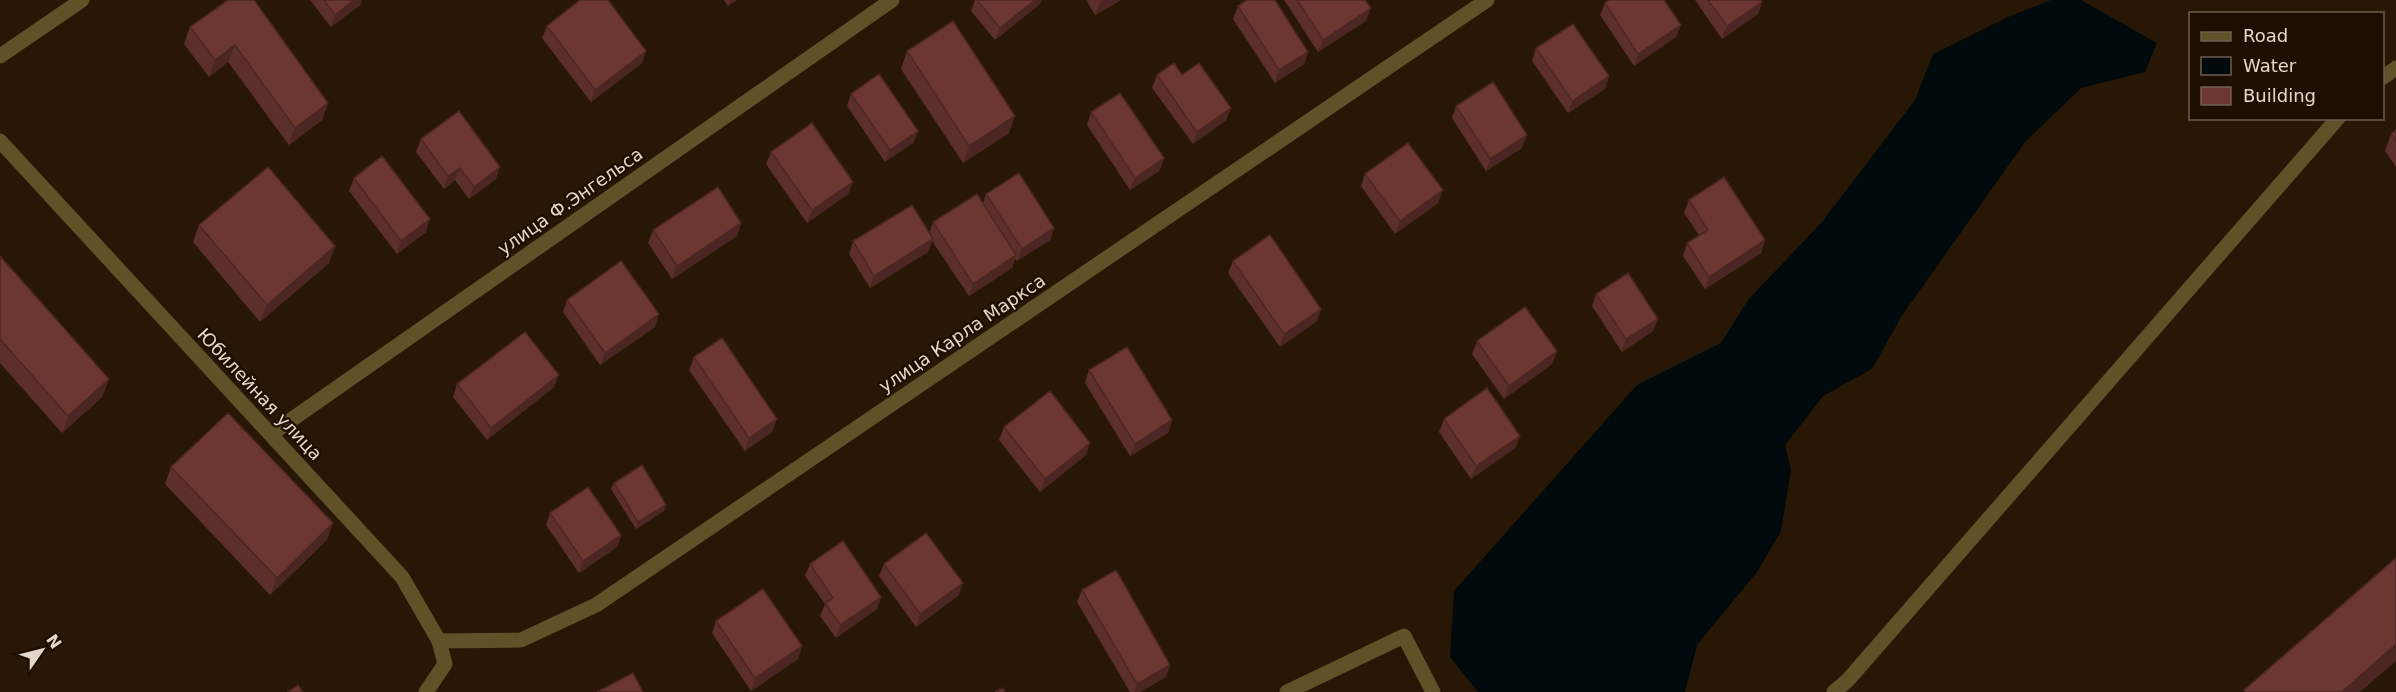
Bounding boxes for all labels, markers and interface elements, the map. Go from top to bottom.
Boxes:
legend [2189,12,2384,120]
text: Road [2243,25,2288,46]
text: Water [2243,55,2297,76]
text: Building [2243,85,2316,106]
street label: улица Ф.Энгельса [494,143,646,259]
street label: улица Карла Маркса [875,269,1049,397]
street label: Юбилейная улица [193,324,327,464]
north arrow [12,620,72,680]
text: N [42,631,65,653]

